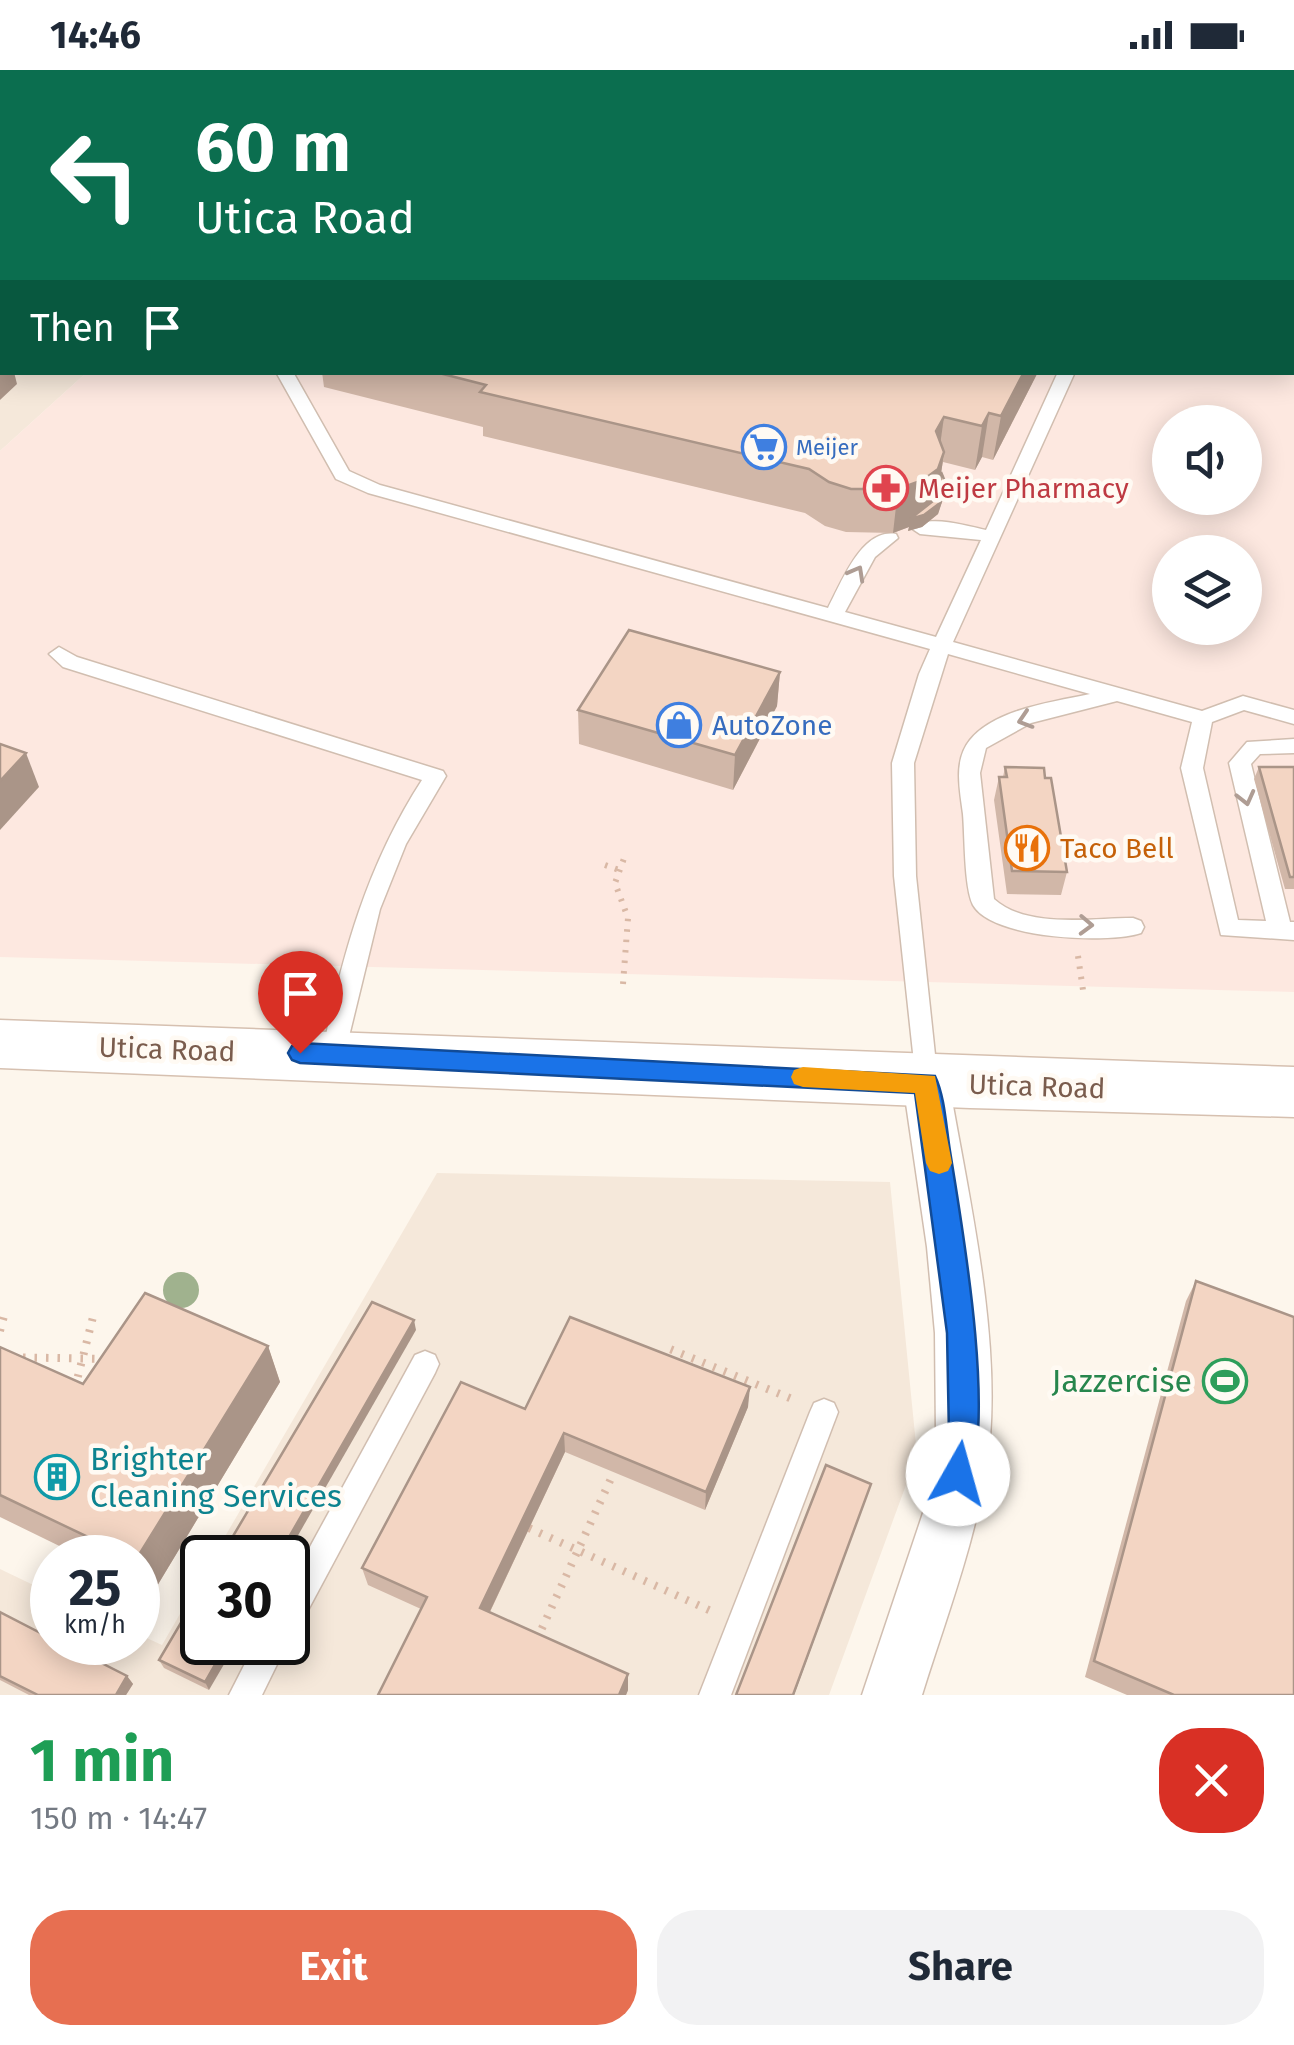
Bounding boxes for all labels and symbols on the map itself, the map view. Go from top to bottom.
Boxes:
supermarket icon: Meijer [741,424,787,470]
place label: Meijer [796,434,858,461]
pharmacy icon: Meijer Pharmacy [863,465,909,511]
place label: Meijer Pharmacy [918,472,1129,505]
one-way arrow [844,566,864,584]
shop icon: AutoZone [656,702,702,748]
place label: AutoZone [712,709,832,742]
one-way arrow [1017,709,1034,729]
one-way arrow [1235,788,1256,806]
restaurant icon: Taco Bell [1004,825,1050,871]
place label: Taco Bell [1060,832,1174,865]
one-way arrow [1079,915,1095,936]
pin [258,951,343,1054]
street label: Utica Road [98,1031,236,1068]
street label: Utica Road [968,1068,1106,1105]
sports icon: Jazzercise [1202,1358,1248,1404]
place label: Jazzercise [1052,1362,1192,1400]
position arrow [906,1422,1010,1526]
place label: Brighter Cleaning Services [90,1440,342,1515]
building icon: Brighter Cleaning Services [34,1454,80,1500]
speed limit sign: 30 [180,1535,310,1665]

